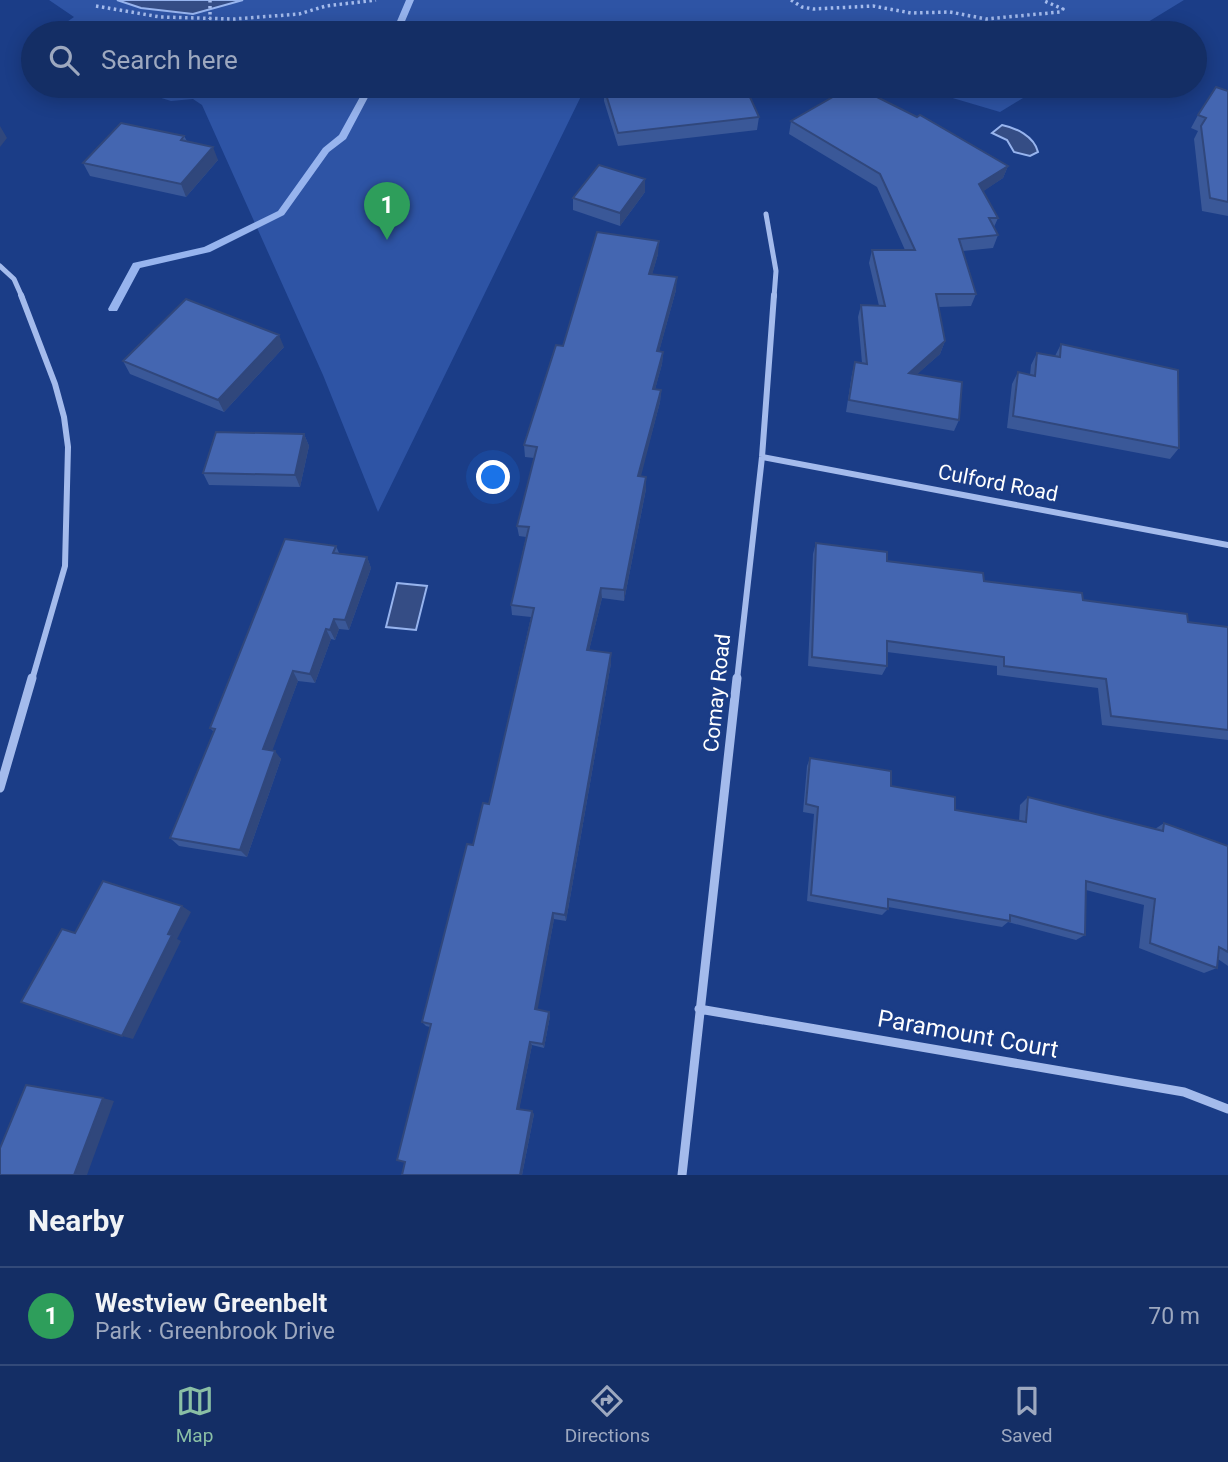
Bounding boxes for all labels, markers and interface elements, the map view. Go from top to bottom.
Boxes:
search box [21,21,1207,98]
icon: search [45,41,83,79]
text: Search here [101,45,238,75]
pin: 1 [364,182,410,240]
your location [476,460,510,494]
street label: Culford Road [936,460,1060,506]
street label: Comay Road [699,633,735,753]
street label: Paramount Court [875,1004,1061,1064]
text: Nearby [28,1203,124,1238]
text: Westview Greenbelt [95,1288,327,1318]
text: 1 [44,1303,58,1330]
text: 70 m [1148,1303,1200,1330]
text: Park · Greenbrook Drive [95,1318,335,1345]
tab: Map [176,1382,214,1447]
tab: Directions [565,1382,650,1447]
tab: Saved [1001,1382,1052,1447]

